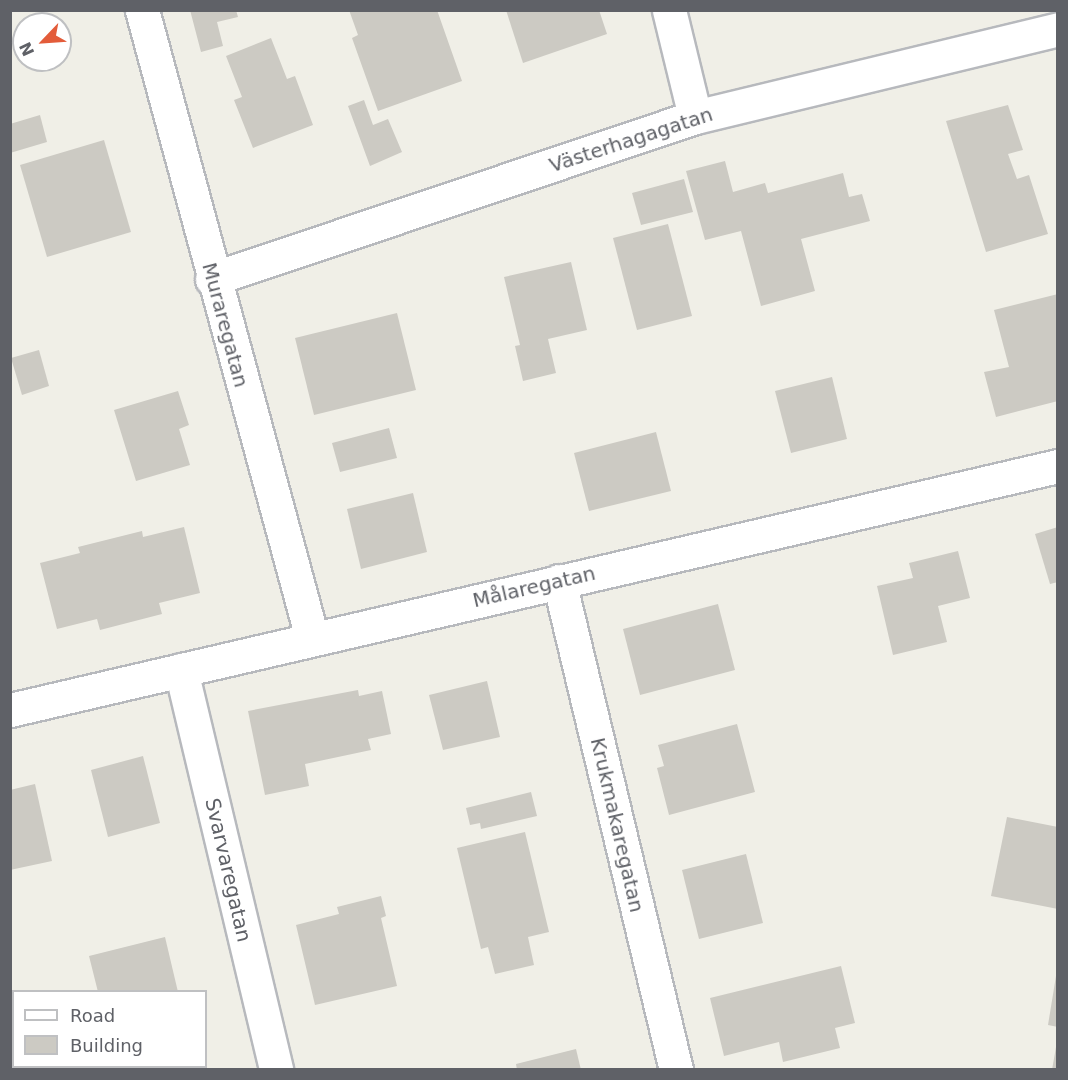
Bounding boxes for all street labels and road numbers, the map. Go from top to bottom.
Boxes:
street label: Västerhagagatan [546,102,716,178]
street label: Muraregatan [197,260,253,390]
street label: Målaregatan [470,561,598,613]
street label: Krukmakaregatan [585,735,649,915]
street label: Svarvaregatan [200,796,256,944]

